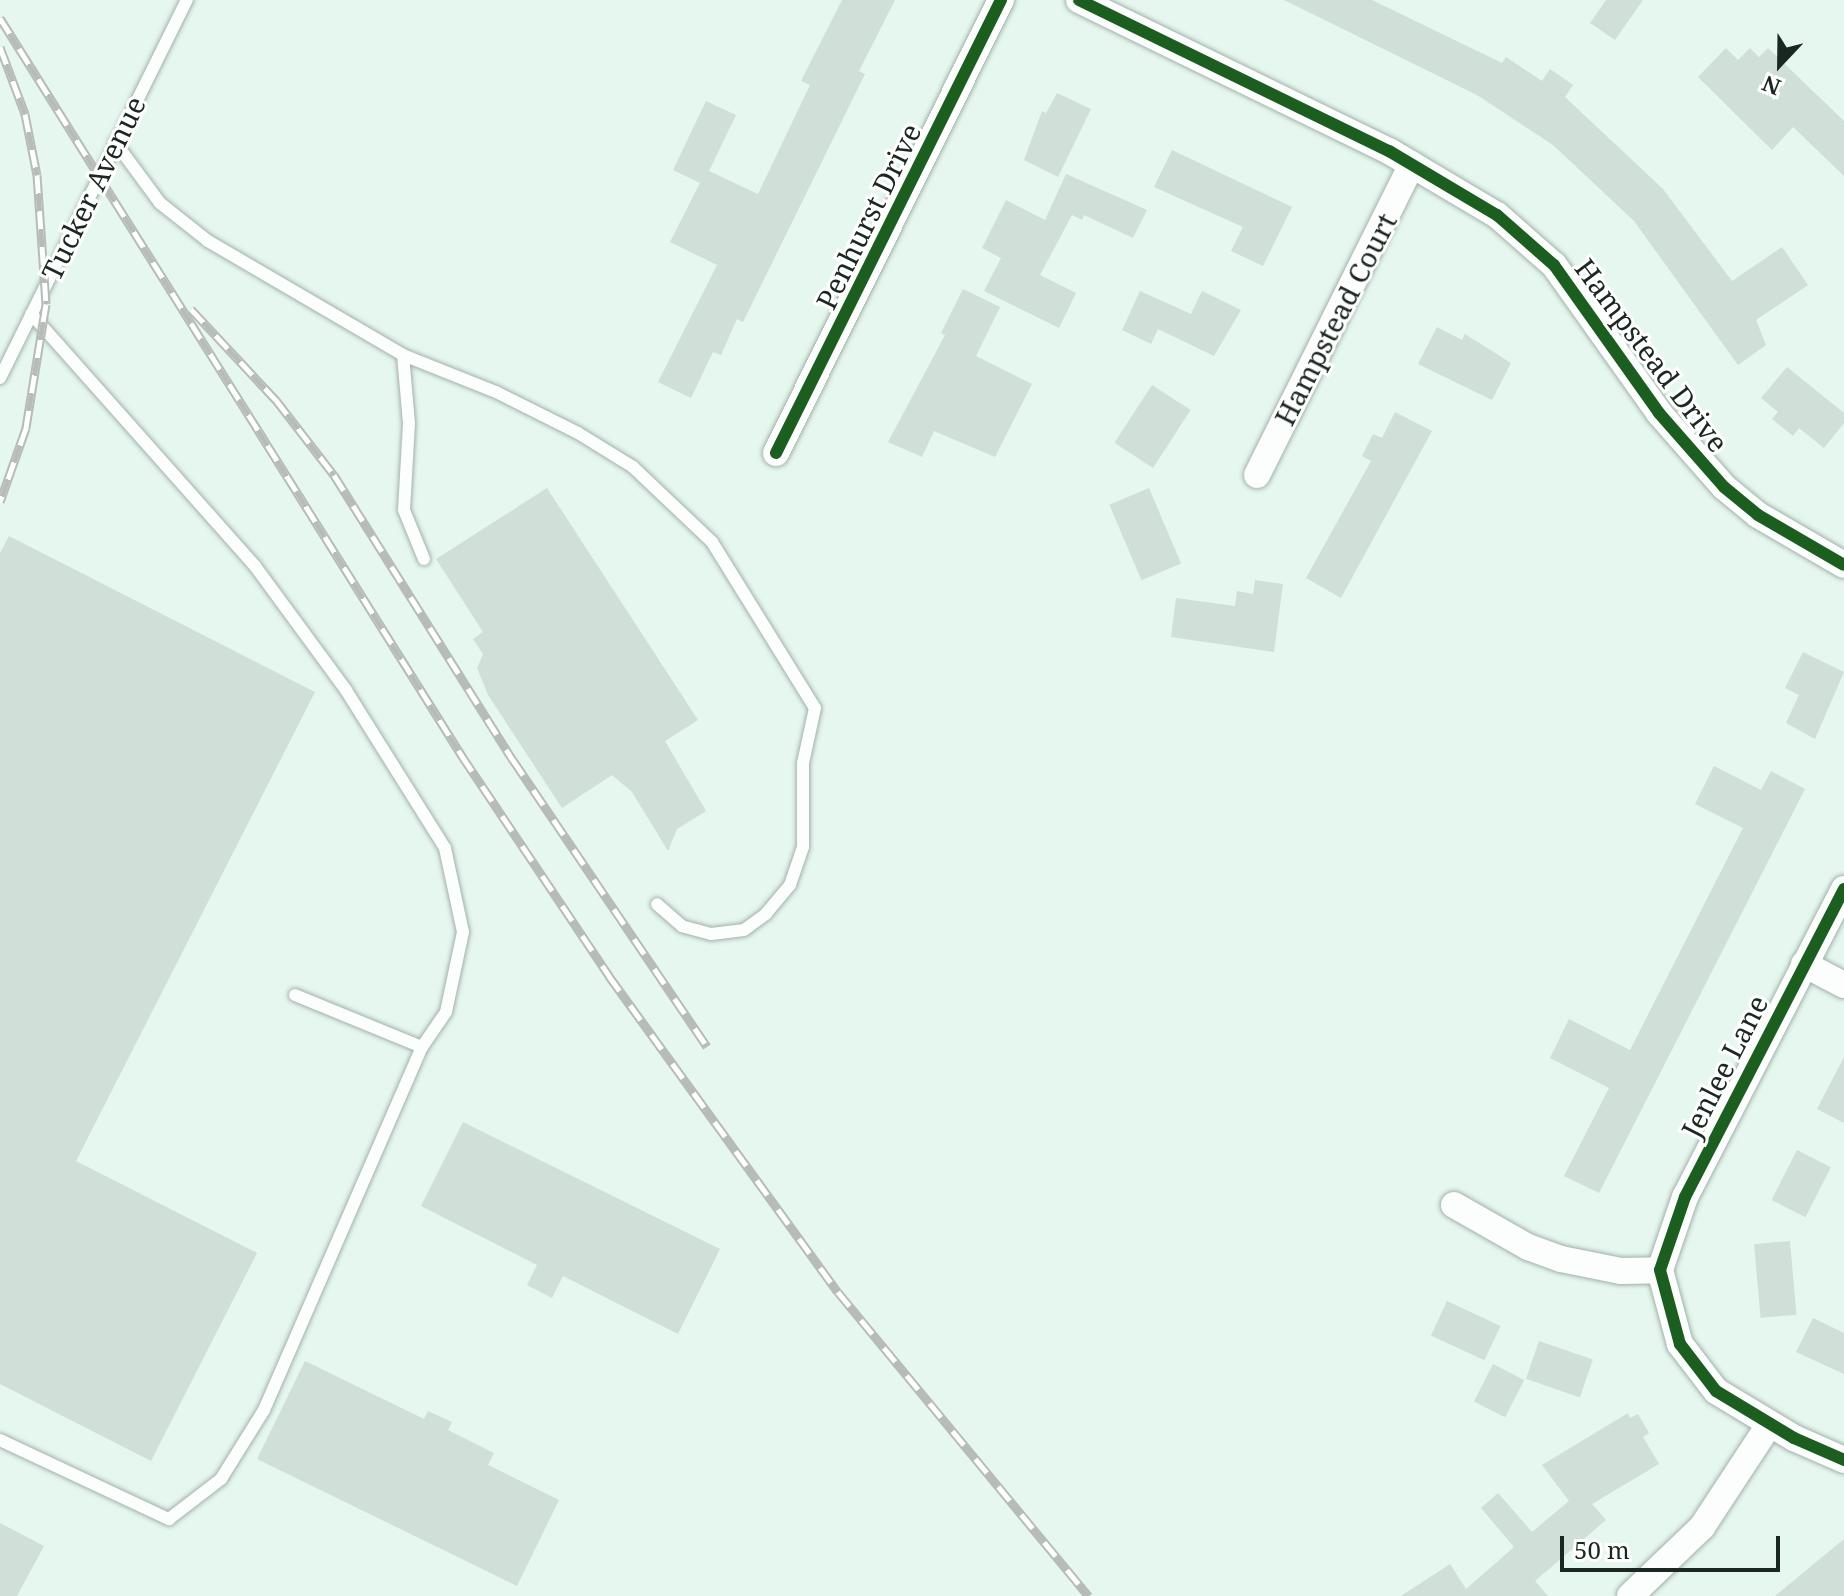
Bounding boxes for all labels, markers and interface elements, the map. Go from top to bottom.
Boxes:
north arrow [1740,24,1820,104]
text: N [1757,69,1785,103]
street label: Tucker Avenue [34,91,152,285]
street label: Penhurst Drive [809,118,927,314]
street label: Hampstead Court [1267,207,1403,431]
street label: Hampstead Drive [1568,252,1736,458]
street label: Jenlee Lane [1674,989,1774,1143]
scale bar [1564,1520,1784,1570]
text: 50 m [1574,1533,1630,1566]

